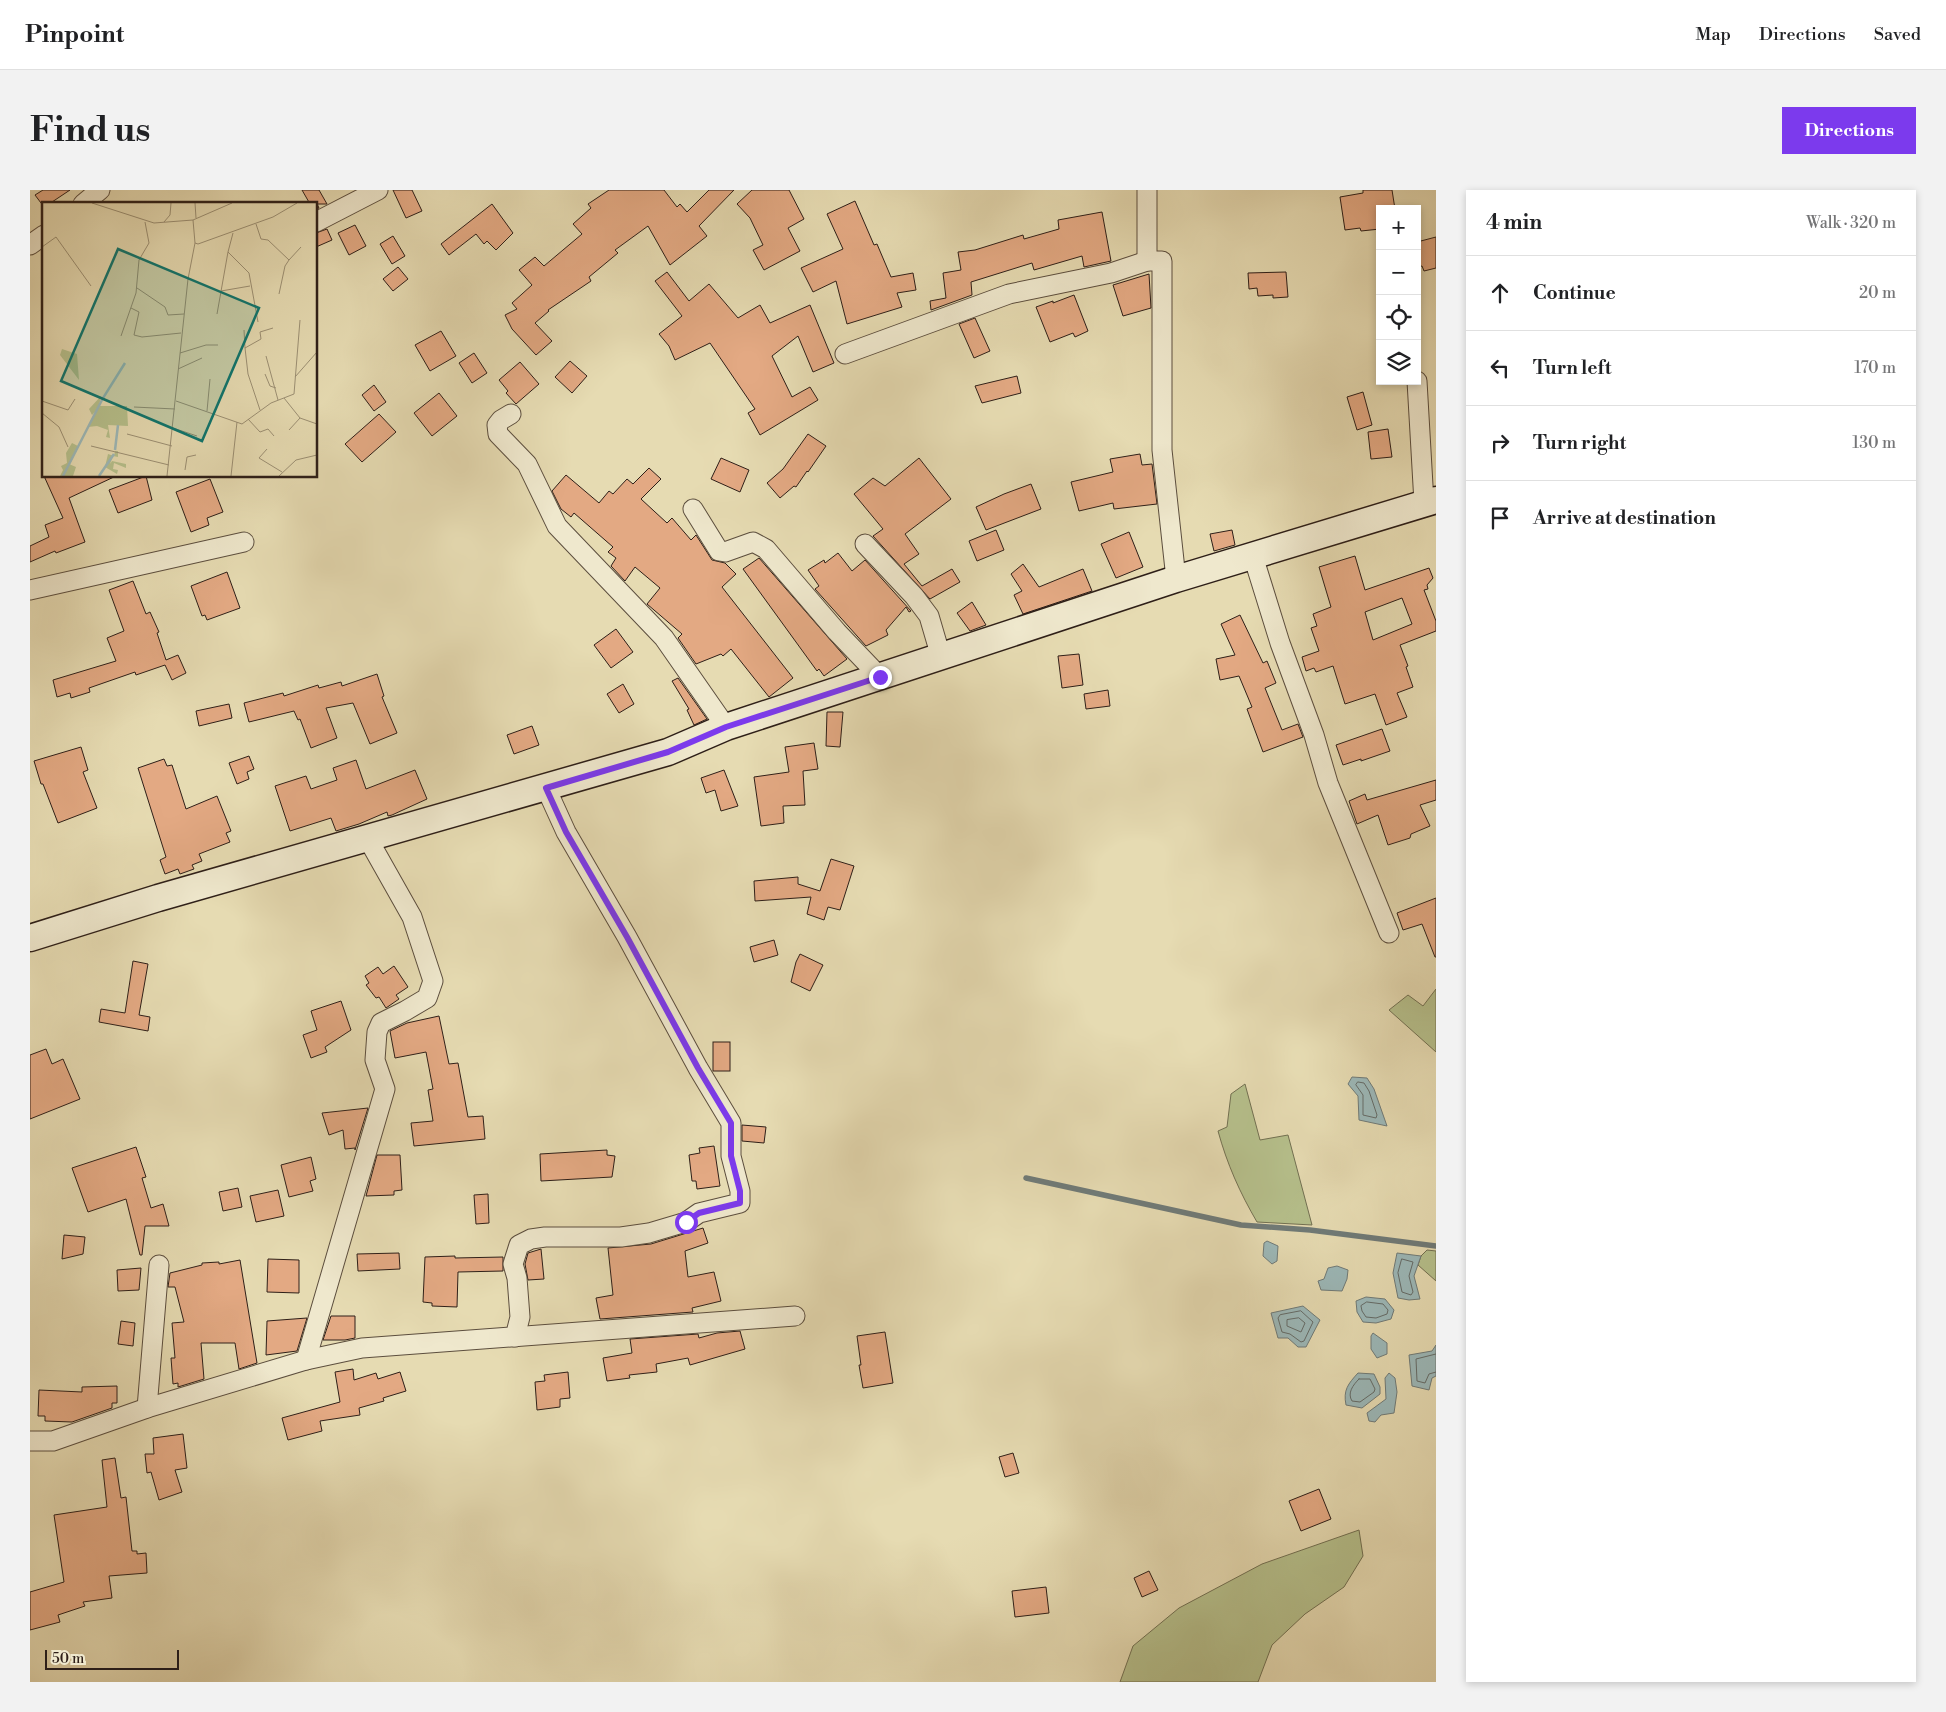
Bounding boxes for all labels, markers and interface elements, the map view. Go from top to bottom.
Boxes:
text: Pinpoint [25,20,124,50]
text: Map [1695,23,1731,46]
text: Directions [1759,23,1846,46]
text: Saved [1874,23,1921,46]
button: Directions [1782,107,1916,154]
text: Find us [30,109,150,152]
inset map [42,202,318,478]
map controls [1376,205,1421,385]
button: + [1376,205,1421,250]
text: 4 min [1486,210,1542,236]
text: Walk · 320 m [1806,213,1896,233]
button: − [1376,250,1421,295]
icon: ahead [1486,279,1514,307]
text: Continue [1533,281,1616,305]
text: 20 m [1859,283,1896,303]
button: locate [1376,295,1421,340]
button: layers [1376,340,1421,385]
icon: left [1486,354,1514,382]
text: Turn left [1533,356,1612,380]
text: 170 m [1854,358,1896,378]
icon: right [1486,429,1514,457]
text: Turn right [1533,431,1626,455]
text: 130 m [1852,433,1896,453]
icon: arrive [1486,504,1514,532]
text: Arrive at destination [1533,506,1716,530]
route end [869,666,892,689]
route start [675,1211,698,1234]
scale bar [45,1647,179,1670]
text: 50 m [52,1650,84,1668]

